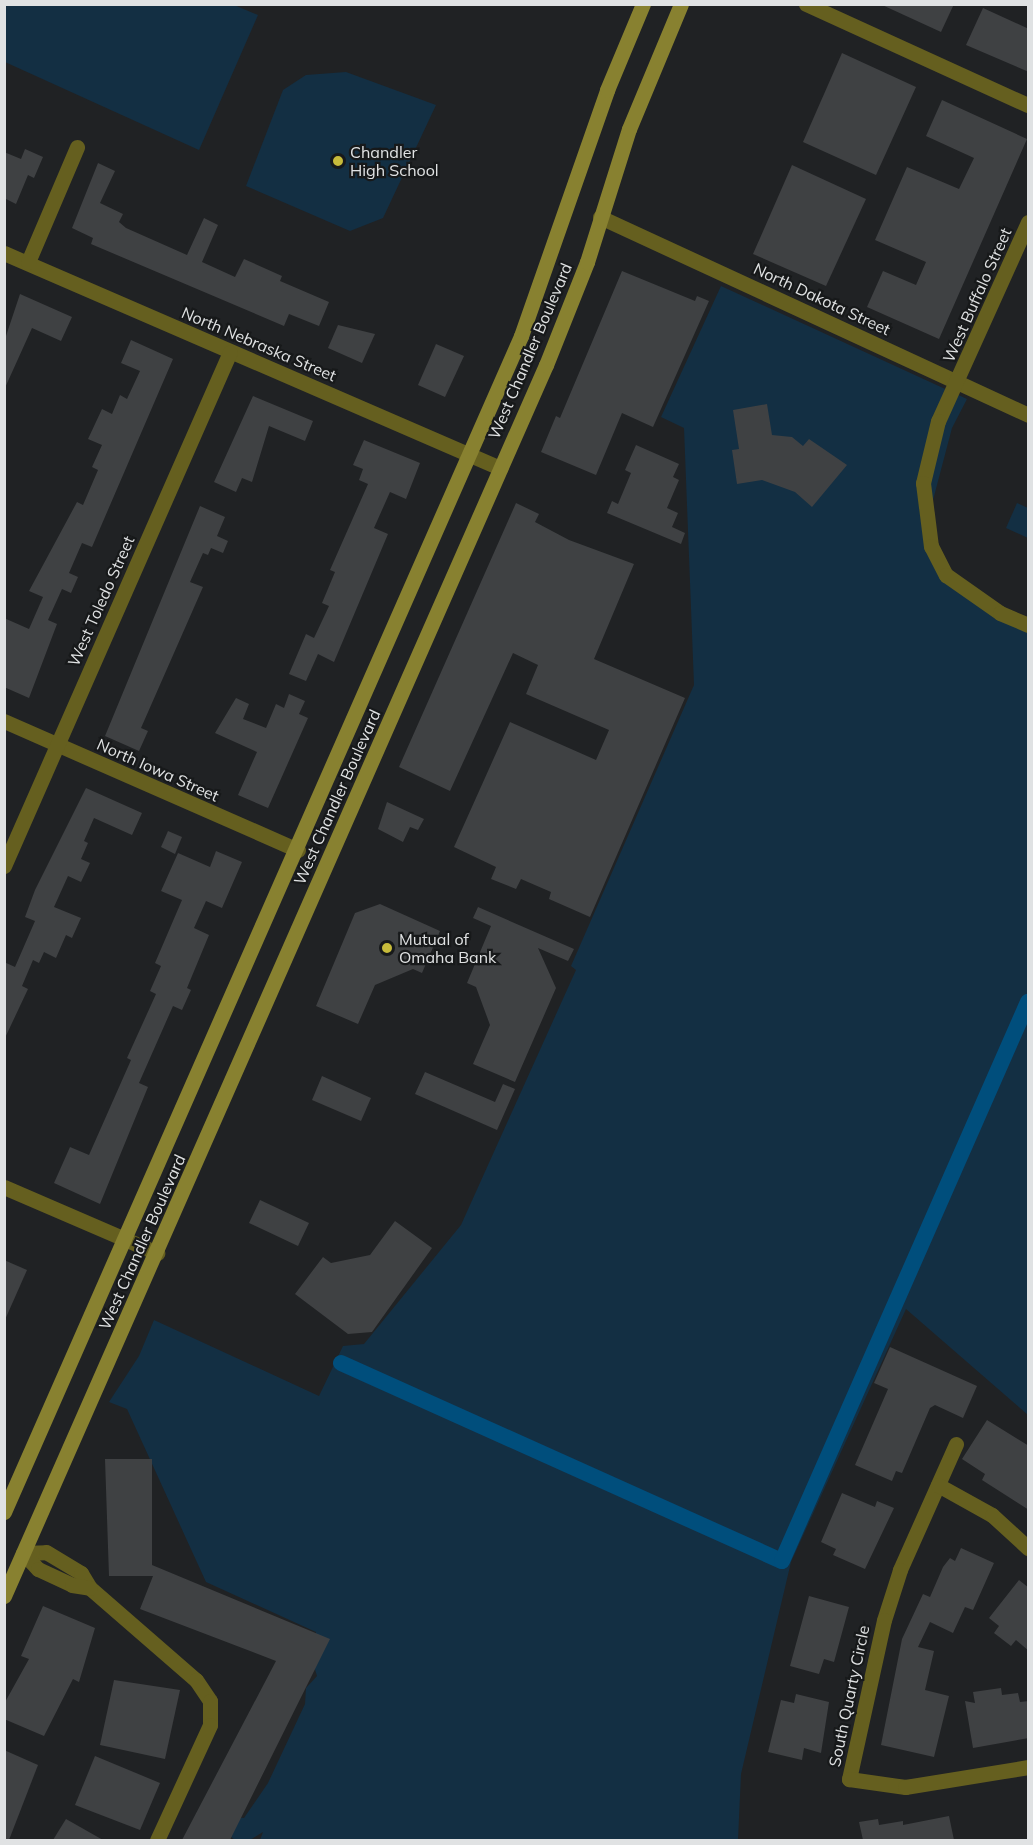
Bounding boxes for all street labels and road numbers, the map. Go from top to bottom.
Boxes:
street label: West Buffalo Street [939,225,1015,365]
street label: North Dakota Street [751,259,893,339]
street label: West Chandler Boulevard [484,260,576,442]
street label: North Nebraska Street [179,303,339,385]
street label: West Toledo Street [64,533,138,669]
street label: West Chandler Boulevard [290,707,384,887]
street label: North Iowa Street [94,735,222,805]
street label: West Chandler Boulevard [95,1152,189,1332]
street label: South Quarty Circle [825,1623,873,1769]

